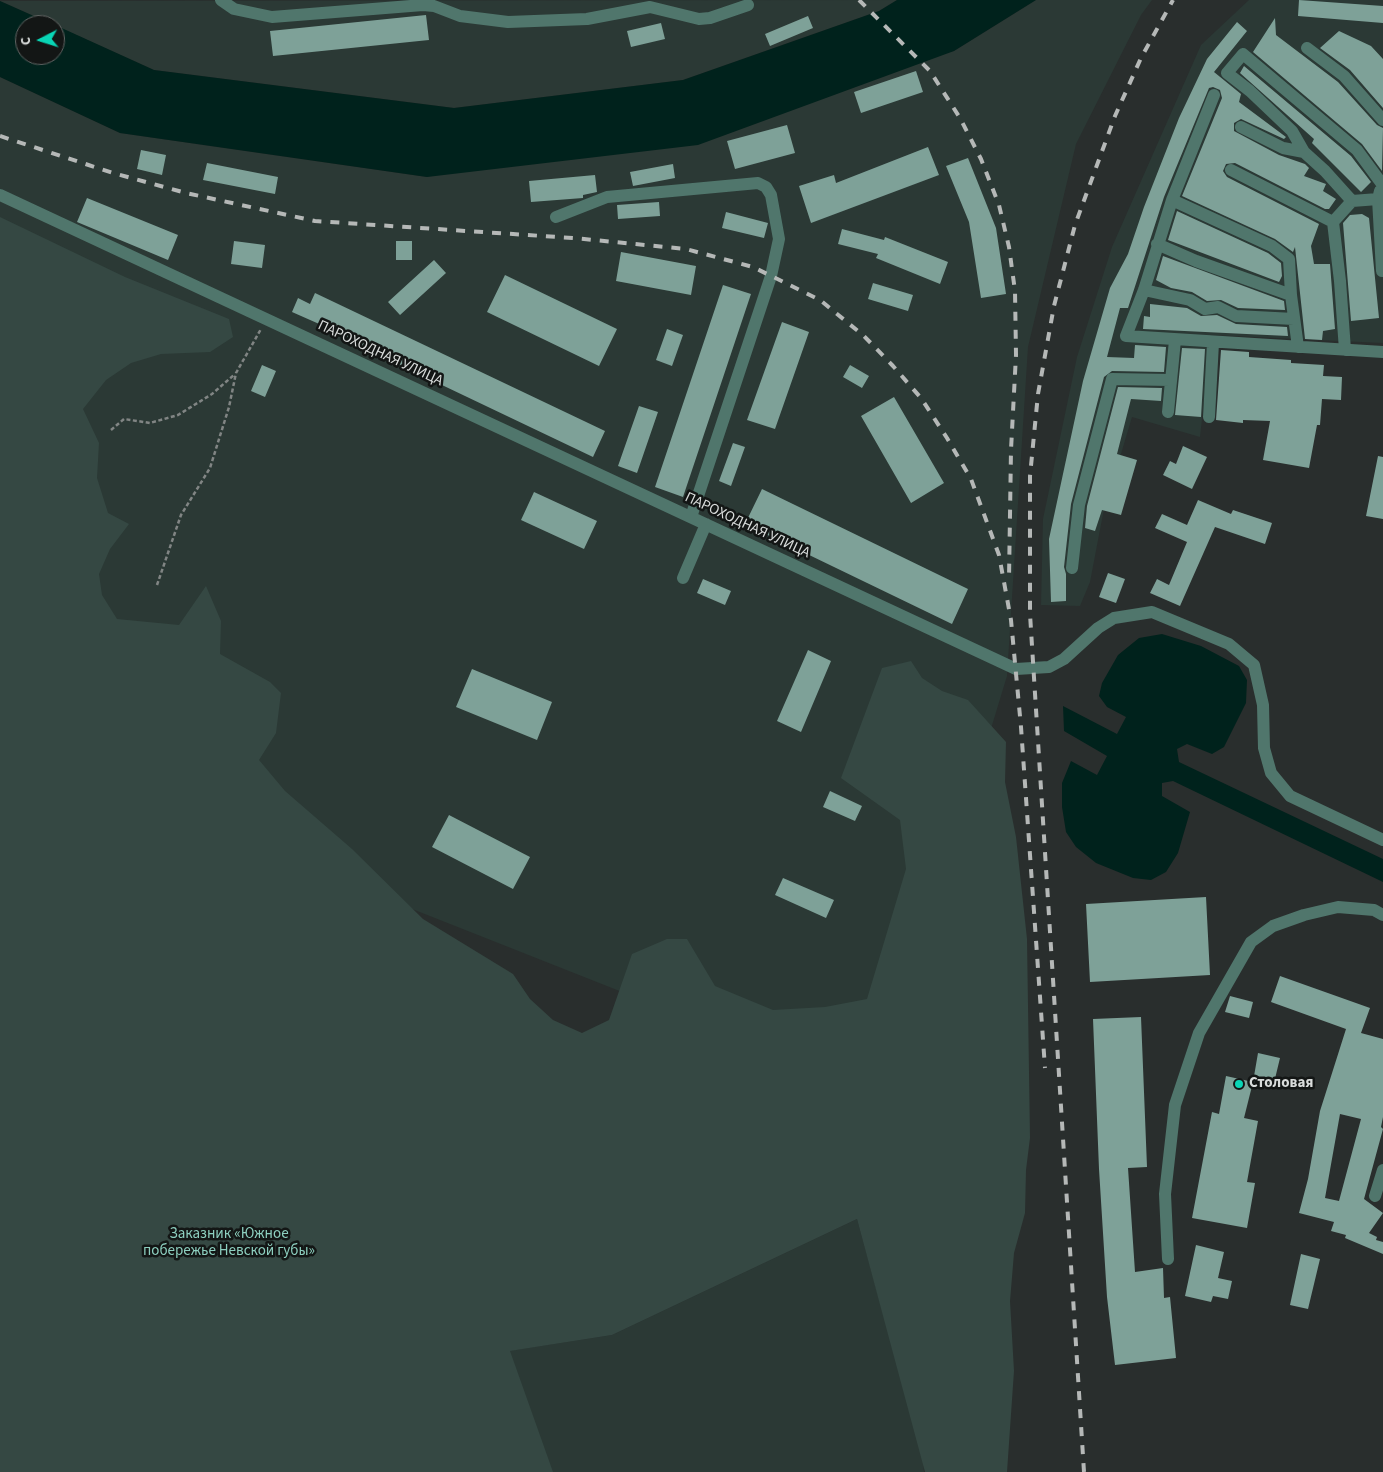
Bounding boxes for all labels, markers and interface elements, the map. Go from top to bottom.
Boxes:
north arrow [15,15,65,65]
text: С [16,36,36,46]
street label: ПАРОХОДНАЯ УЛИЦА [315,317,445,391]
street label: ПАРОХОДНАЯ УЛИЦА [682,489,812,563]
place label: Столовая [1249,1075,1314,1093]
marker: Столовая [1233,1078,1245,1090]
park label: Заказник «Южное побережье Невской губы» [143,1226,315,1261]

